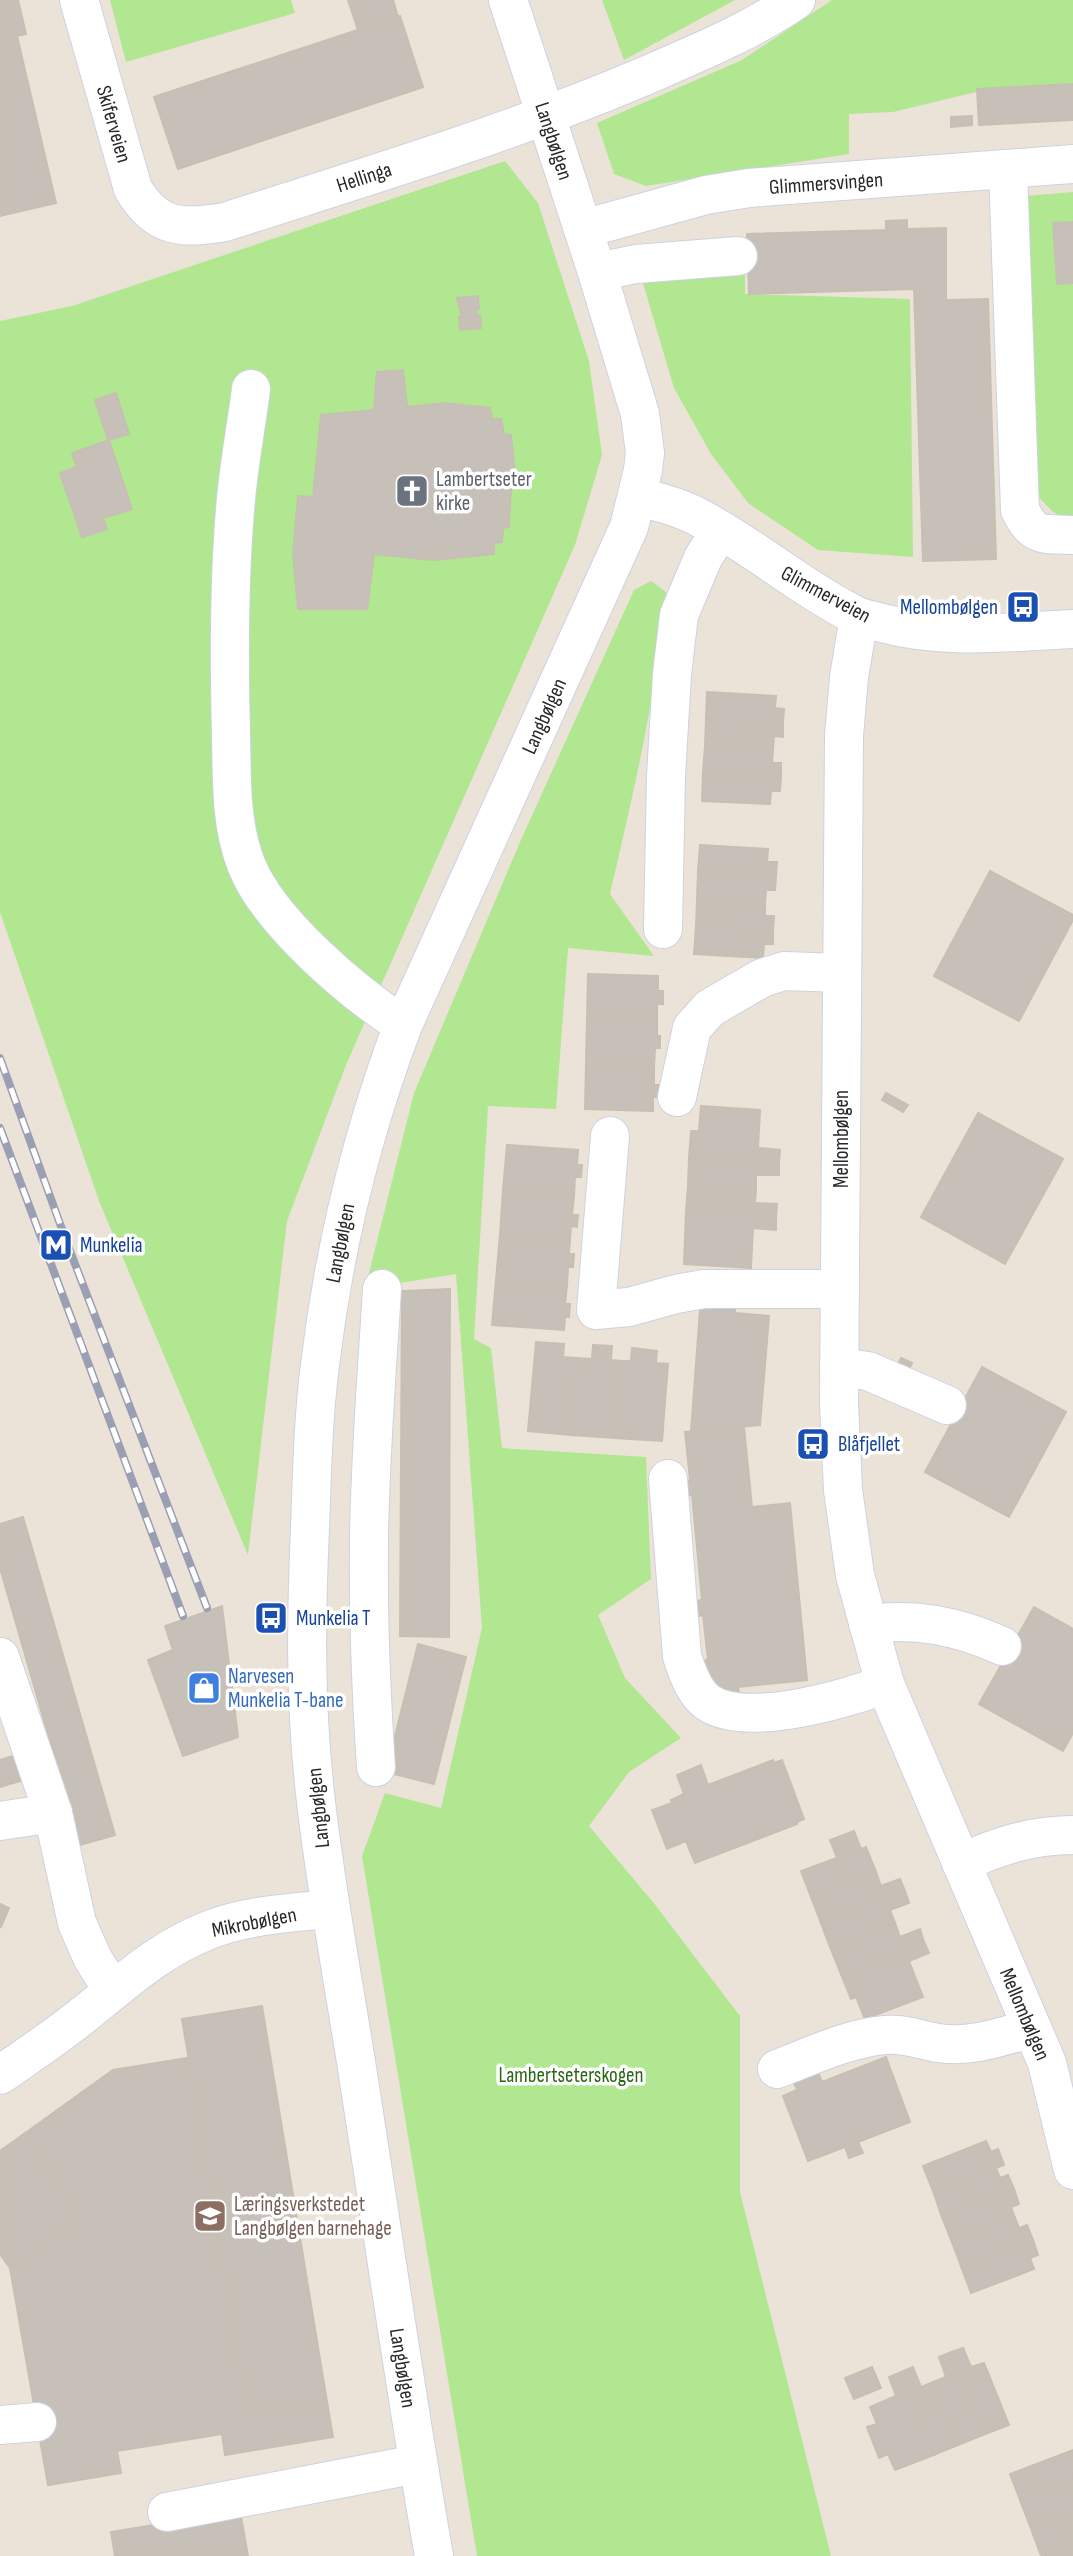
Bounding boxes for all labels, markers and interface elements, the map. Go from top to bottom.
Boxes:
street label: Skiferveien [91,83,136,166]
street label: Langbølgen [529,99,578,183]
street label: Hellinga [333,157,395,198]
street label: Glimmersvingen [768,167,884,200]
place label: Lambertseter kirke [436,467,532,516]
church icon: Lambertseter kirke [393,472,431,510]
street label: Glimmerveien [777,560,875,629]
bus stop icon: Mellombølgen [1004,588,1042,626]
place label: Mellombølgen [900,595,998,620]
street label: Langbølgen [517,674,572,758]
street label: Mellombølgen [829,1090,854,1188]
street label: Langbølgen [321,1201,360,1285]
metro station icon: Munkelia [37,1226,75,1264]
place label: Munkelia [80,1233,143,1258]
bus stop icon: Blåfjellet [794,1425,832,1463]
place label: Blåfjellet [838,1432,900,1457]
bus stop icon: Munkelia T [252,1599,290,1637]
place label: Munkelia T [296,1606,371,1631]
place label: Narvesen Munkelia T-bane [228,1664,344,1713]
shop icon: Narvesen Munkelia T-bane [185,1669,223,1707]
street label: Langbølgen [302,1767,335,1849]
street label: Mikrobølgen [210,1902,299,1943]
street label: Mellombølgen [994,1964,1055,2064]
park label: Lambertseterskogen [499,2063,643,2088]
place label: Læringsverkstedet Langbølgen barnehage [234,2192,392,2241]
school or university icon: Læringsverkstedet Langbølgen barnehage [191,2197,229,2235]
street label: Langbølgen [384,2326,421,2410]

